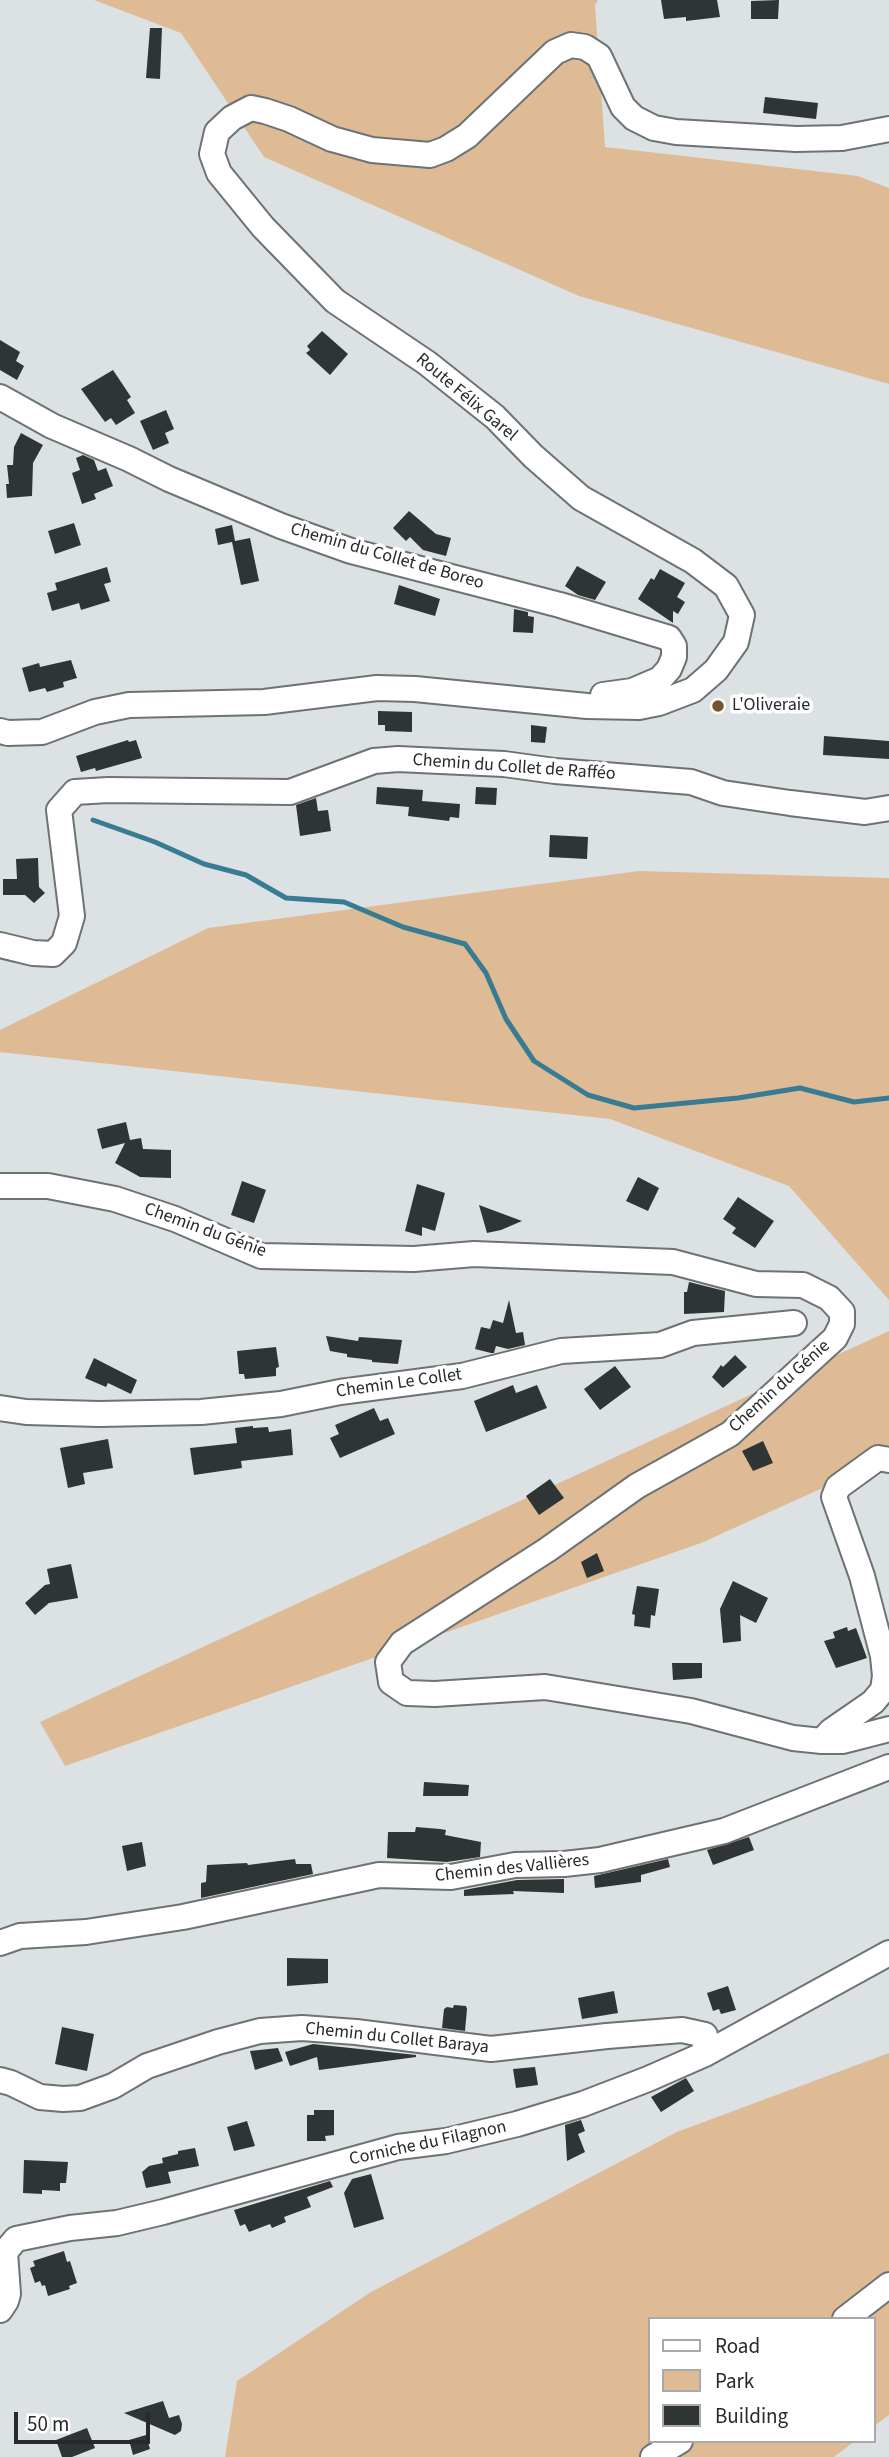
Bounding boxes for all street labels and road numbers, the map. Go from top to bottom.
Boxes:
street label: Route Félix Garel [411,349,521,447]
street label: Chemin du Collet de Boreo [288,519,486,595]
street label: Chemin du Collet de Rafféo [412,750,616,786]
street label: Chemin du Génie [141,1199,269,1263]
street label: Chemin du Génie [725,1336,835,1438]
street label: Chemin Le Collet [335,1364,463,1404]
street label: Chemin des Vallières [434,1850,590,1888]
street label: Chemin du Collet Baraya [304,2019,490,2059]
street label: Corniche du Filagnon [348,2117,508,2171]

